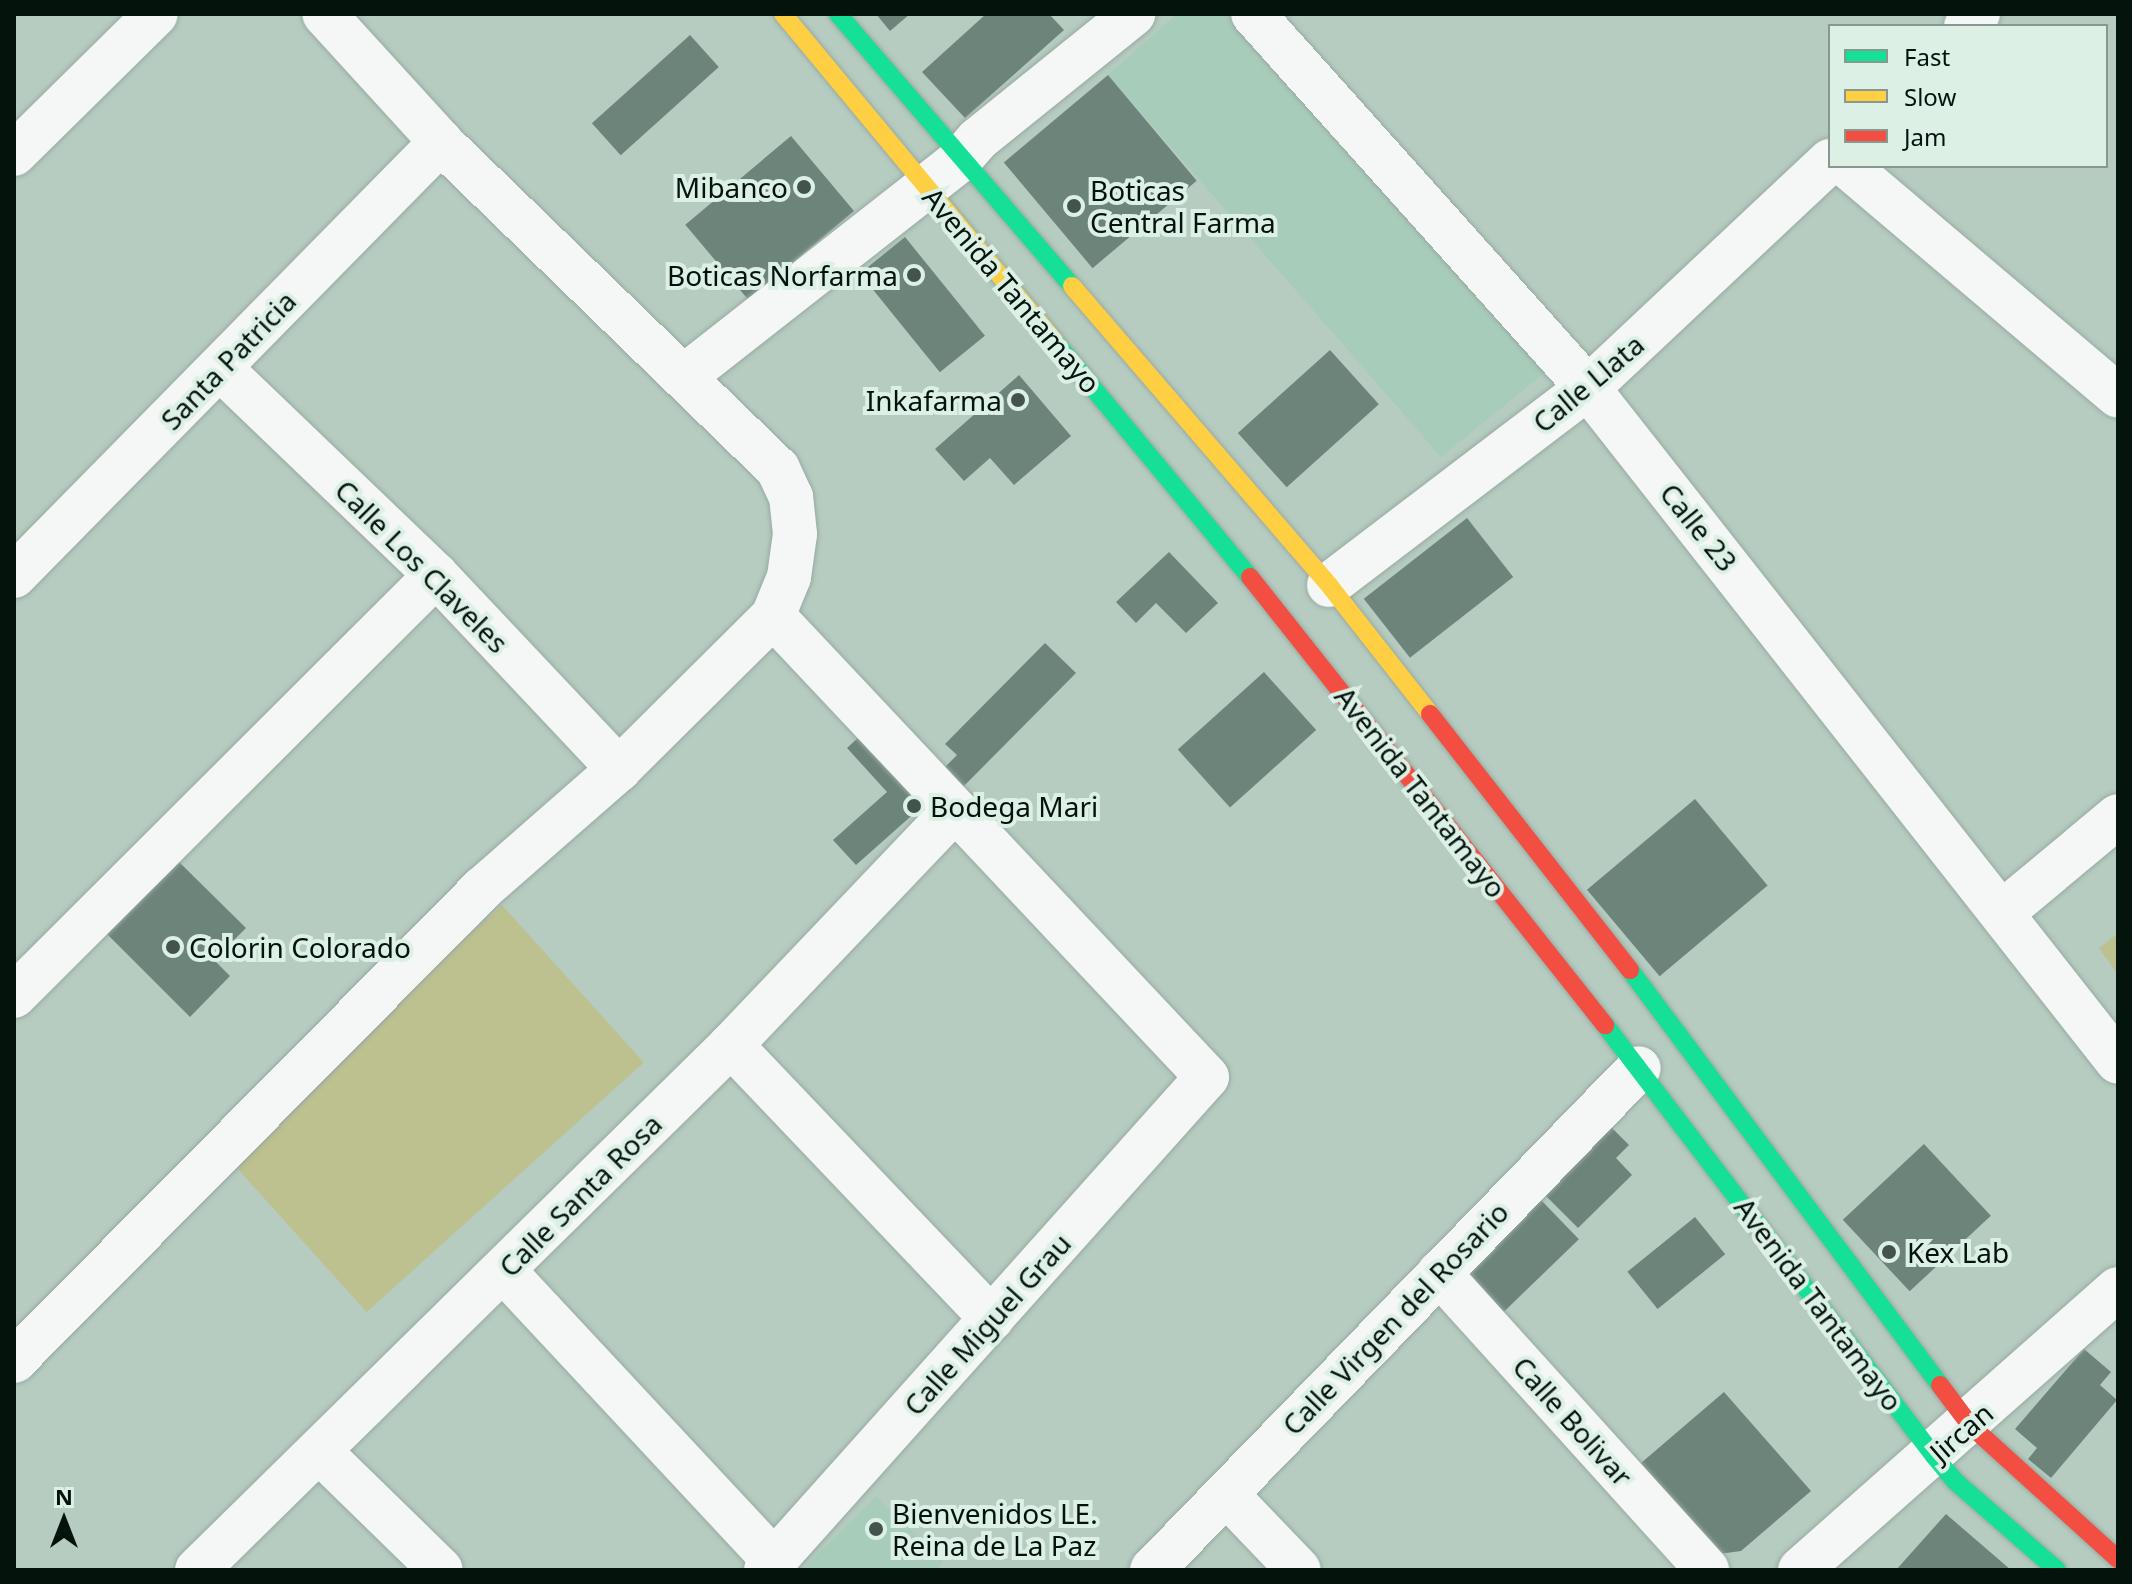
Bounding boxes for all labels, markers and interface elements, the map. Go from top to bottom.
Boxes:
legend [1828,24,2108,168]
text: Fast [1904,40,1950,73]
text: Slow [1904,80,1956,113]
text: Jam [1904,120,1946,153]
place label: Mibanco [675,170,788,204]
place label: Boticas Central Farma [1090,173,1276,239]
marker: Mibanco [795,178,813,196]
street label: Avenida Tantamayo [916,180,1108,400]
marker: Boticas Central Farma [1065,197,1083,215]
place label: Boticas Norfarma [667,258,898,292]
marker: Boticas Norfarma [905,266,923,284]
street label: Santa Patricia [154,284,302,436]
street label: Calle Llata [1526,327,1650,439]
place label: Inkafarma [866,383,1002,417]
marker: Inkafarma [1009,391,1027,409]
street label: Calle Los Claveles [329,473,515,659]
street label: Calle 23 [1654,476,1744,578]
street label: Avenida Tantamayo [1328,680,1514,904]
place label: Bodega Mari [930,789,1098,823]
marker: Bodega Mari [905,797,923,815]
place label: Colorin Colorado [189,930,411,964]
marker: Colorin Colorado [164,938,182,956]
street label: Calle Santa Rosa [492,1107,668,1283]
street label: Avenida Tantamayo [1728,1191,1910,1417]
street label: Calle Virgen del Rosario [1275,1195,1515,1441]
street label: Calle Miguel Grau [897,1226,1077,1422]
place label: Kex Lab [1907,1235,2009,1269]
marker: Kex Lab [1878,1241,1900,1263]
street label: Calle Bolivar [1506,1350,1640,1492]
street label: Jircan [1923,1396,1999,1468]
north arrow [24,1480,104,1560]
text: N [55,1481,73,1511]
place label: Bienvenidos LE. Reina de La Paz [892,1496,1098,1562]
marker: Bienvenidos LE. Reina de La Paz [867,1520,885,1538]

